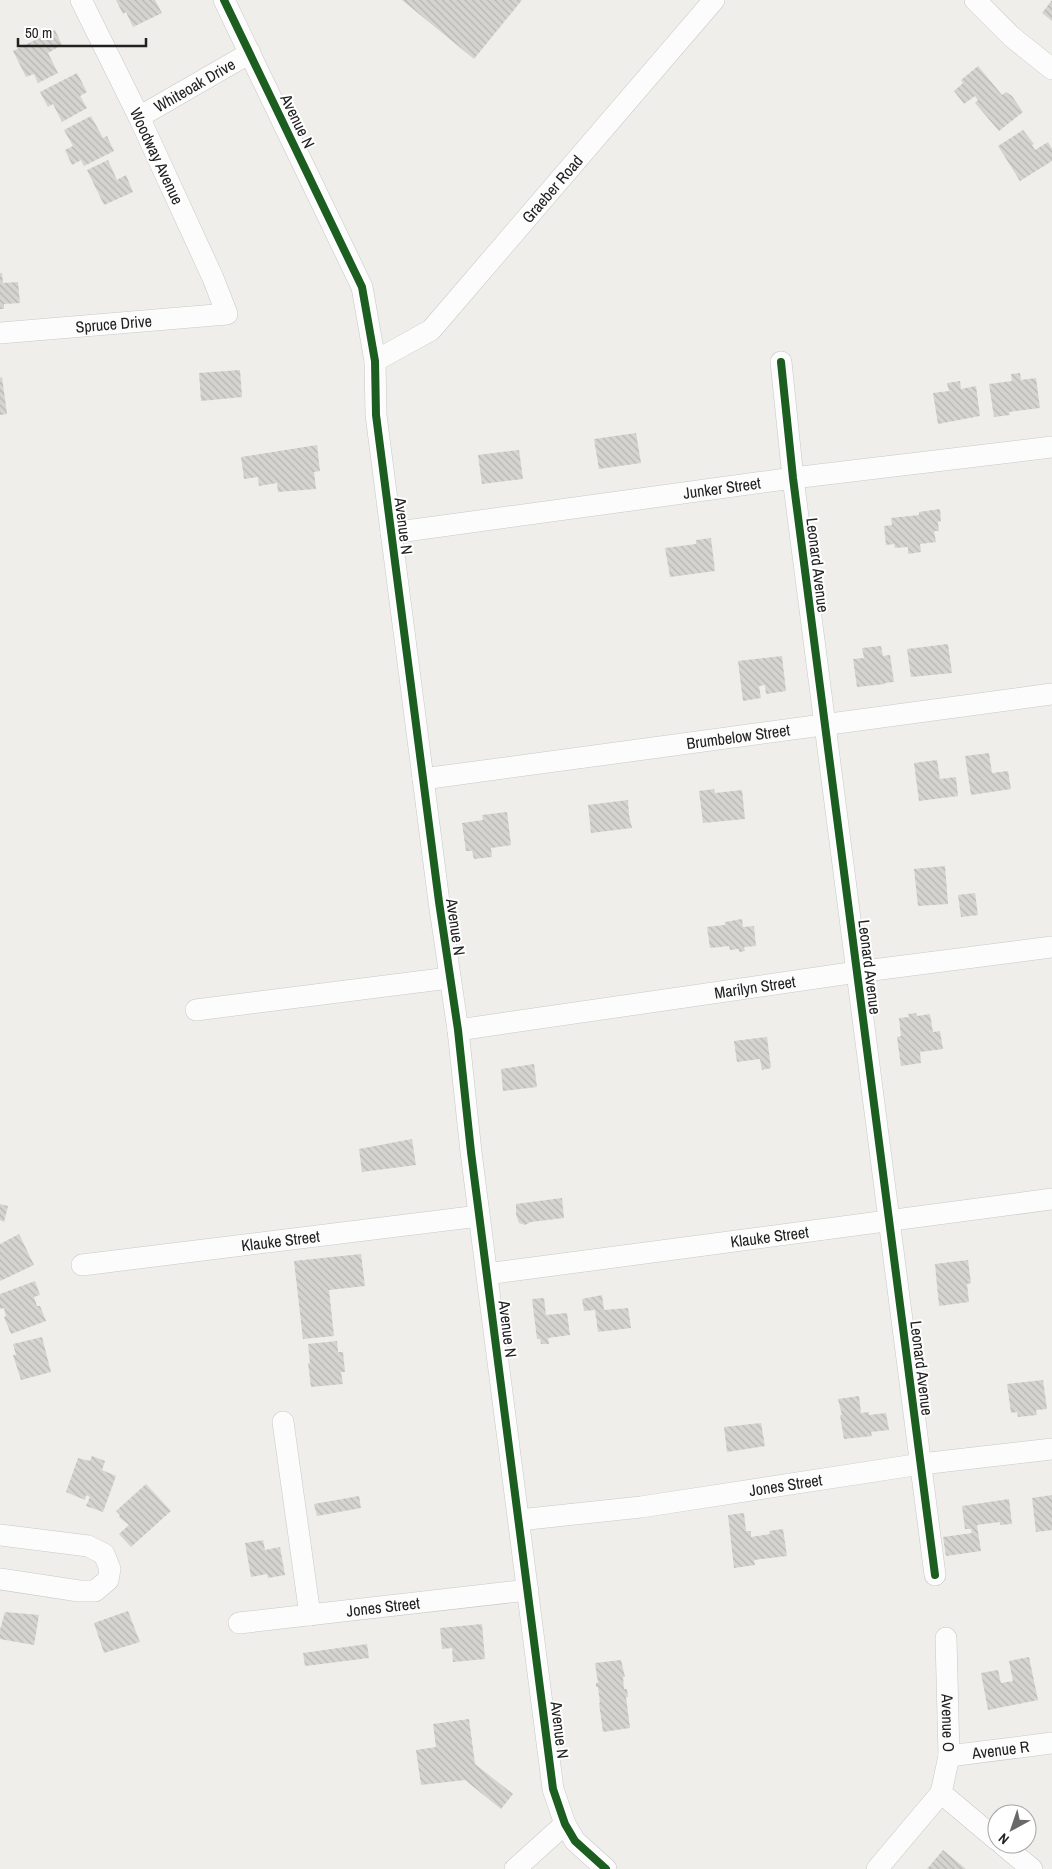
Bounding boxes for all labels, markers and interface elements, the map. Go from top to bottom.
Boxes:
scale bar [18,15,145,47]
text: 50 m [25,22,52,43]
street label: Whiteoak Drive [150,53,239,117]
street label: Avenue N [275,89,320,152]
street label: Woodway Avenue [125,104,189,208]
street label: Graeber Road [517,150,588,228]
street label: Spruce Drive [75,309,153,338]
street label: Junker Street [682,471,762,504]
street label: Avenue N [389,495,418,556]
street label: Leonard Avenue [801,516,835,614]
street label: Brumbelow Street [685,718,792,754]
street label: Avenue N [441,896,471,957]
street label: Leonard Avenue [853,918,887,1016]
street label: Marilyn Street [713,970,797,1004]
street label: Klauke Street [729,1220,810,1253]
street label: Klauke Street [240,1225,321,1256]
street label: Avenue N [493,1298,522,1359]
street label: Leonard Avenue [905,1319,939,1417]
street label: Jones Street [748,1468,824,1501]
street label: Jones Street [345,1591,421,1622]
street label: Avenue O [936,1693,960,1752]
street label: Avenue N [545,1699,574,1760]
street label: Avenue R [970,1735,1031,1764]
north arrow [987,1804,1037,1854]
text: N [995,1829,1013,1849]

